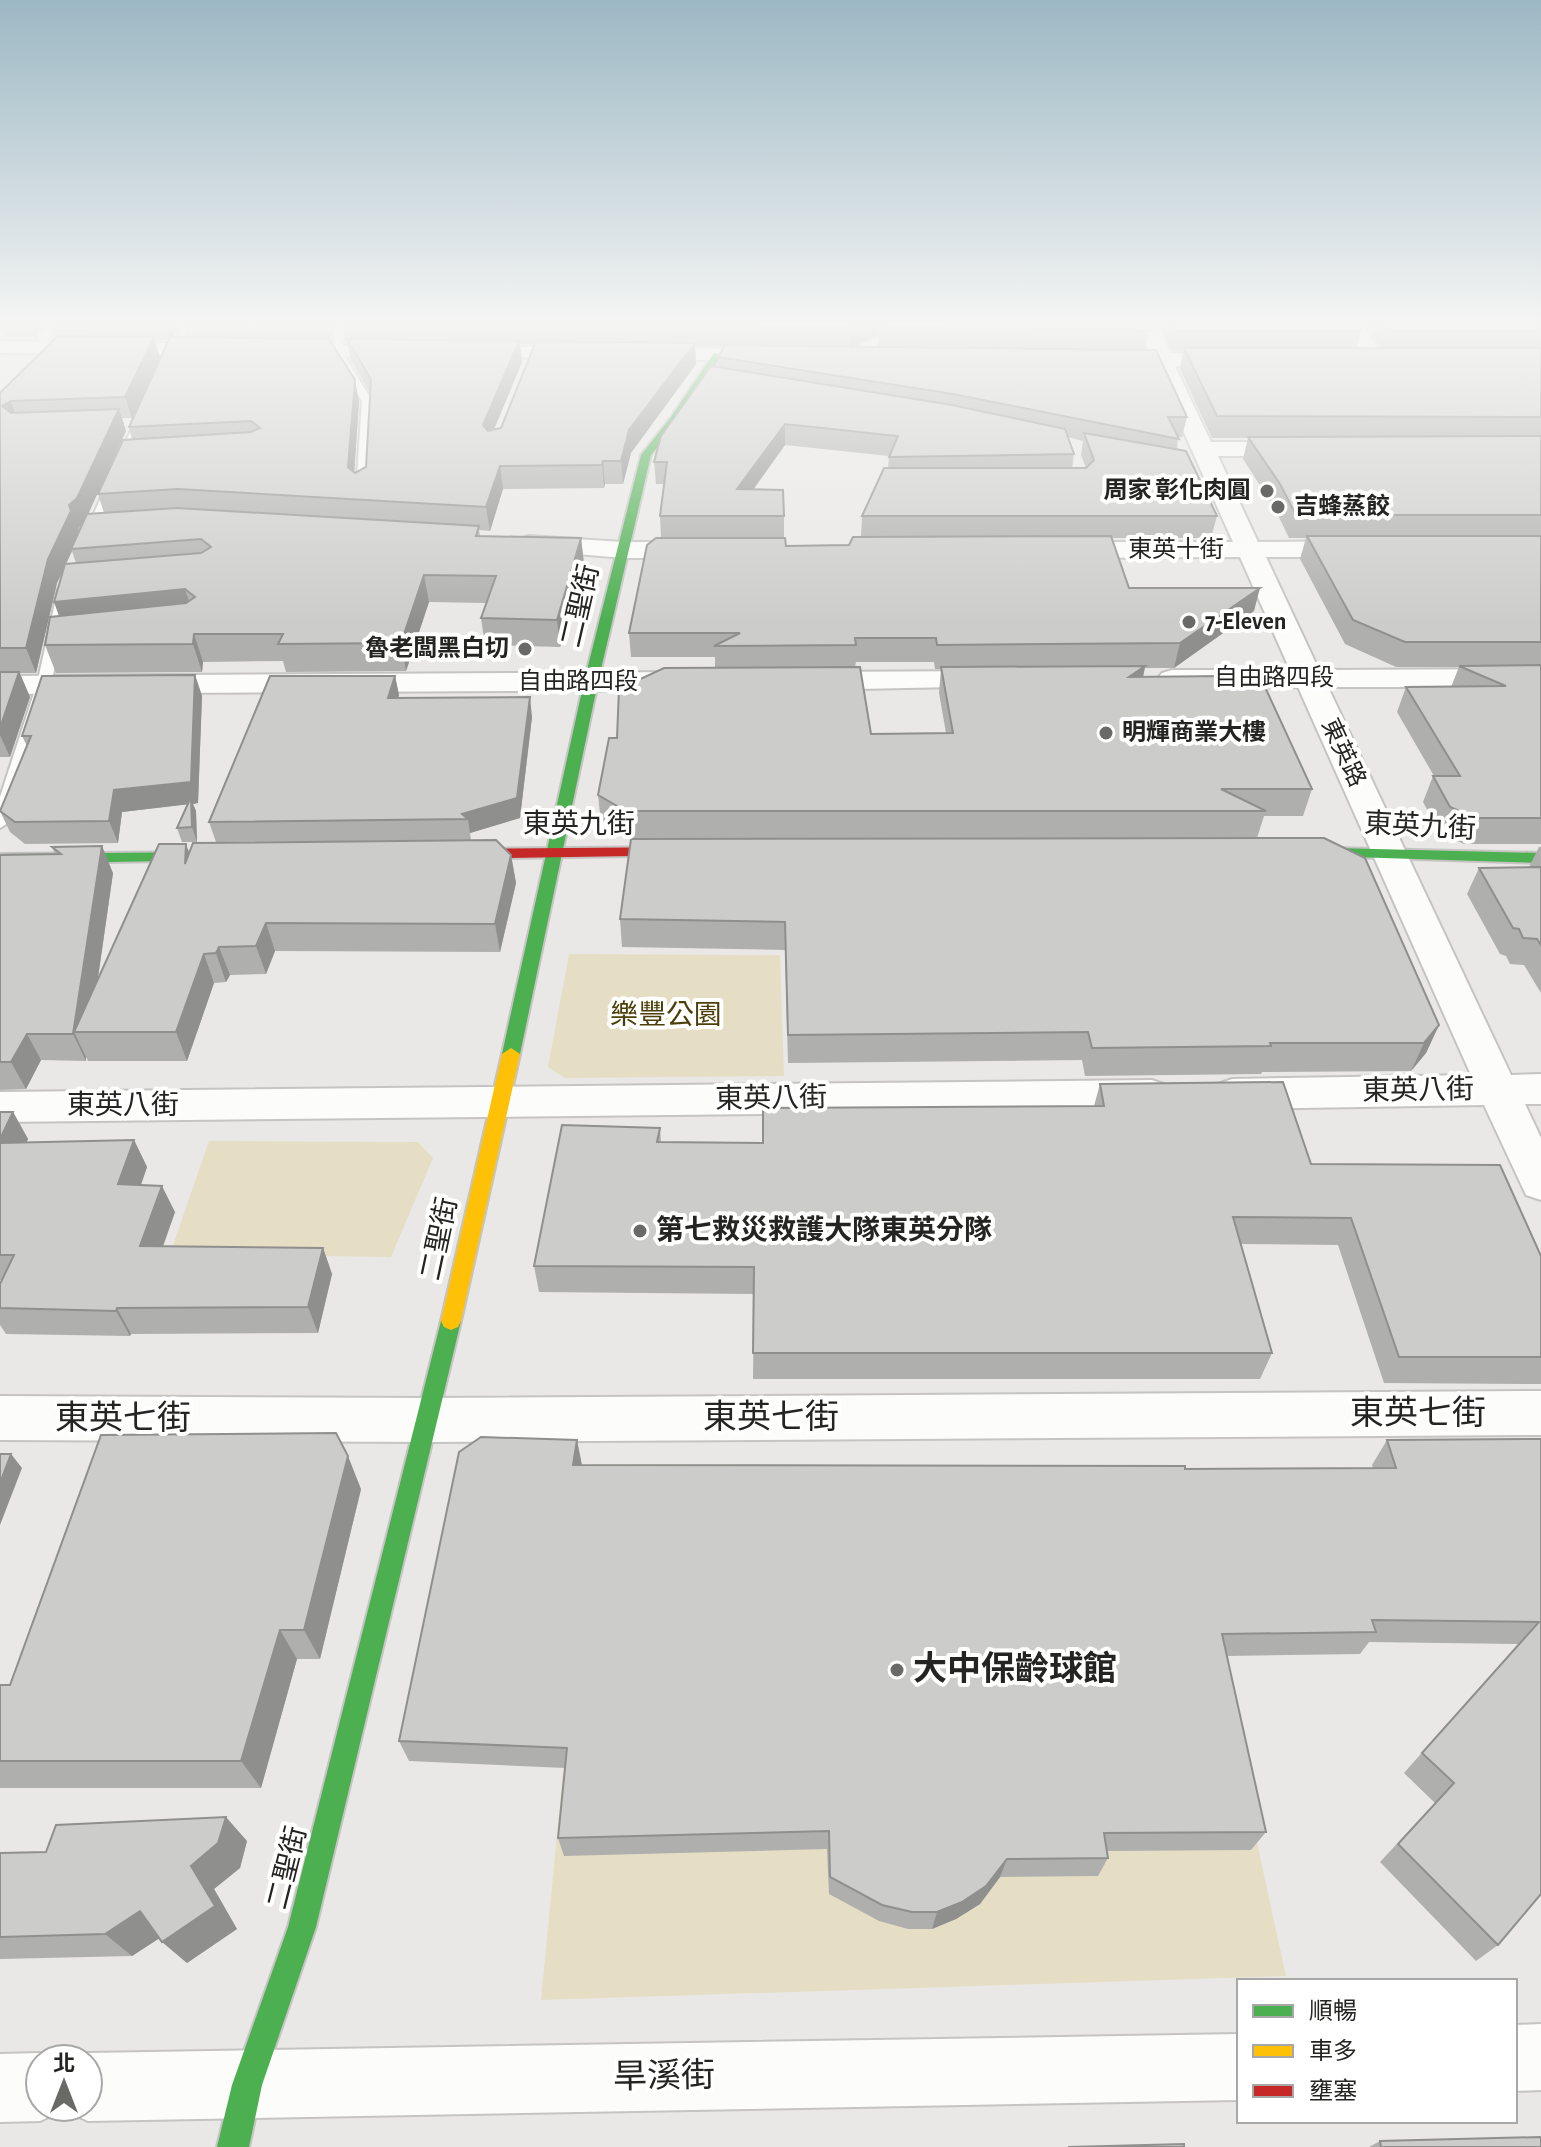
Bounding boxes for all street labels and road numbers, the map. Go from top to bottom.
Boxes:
street label: 東英十街 [1128,536,1224,562]
street label: 二聖街 [556,561,604,650]
street label: 自由路四段 [1214,664,1334,690]
street label: 自由路四段 [518,668,638,694]
street label: 東英路 [1317,714,1371,791]
street label: 東英九街 [1363,808,1477,844]
street label: 東英九街 [523,809,635,839]
street label: 東英八街 [1362,1074,1474,1106]
street label: 東英八街 [715,1082,827,1114]
street label: 東英八街 [67,1090,179,1120]
street label: 二聖街 [416,1195,462,1283]
street label: 東英七街 [1350,1395,1486,1431]
street label: 東英七街 [703,1399,839,1435]
street label: 東英七街 [55,1400,191,1436]
street label: 二聖街 [262,1823,312,1912]
street label: 旱溪街 [613,2057,715,2095]

